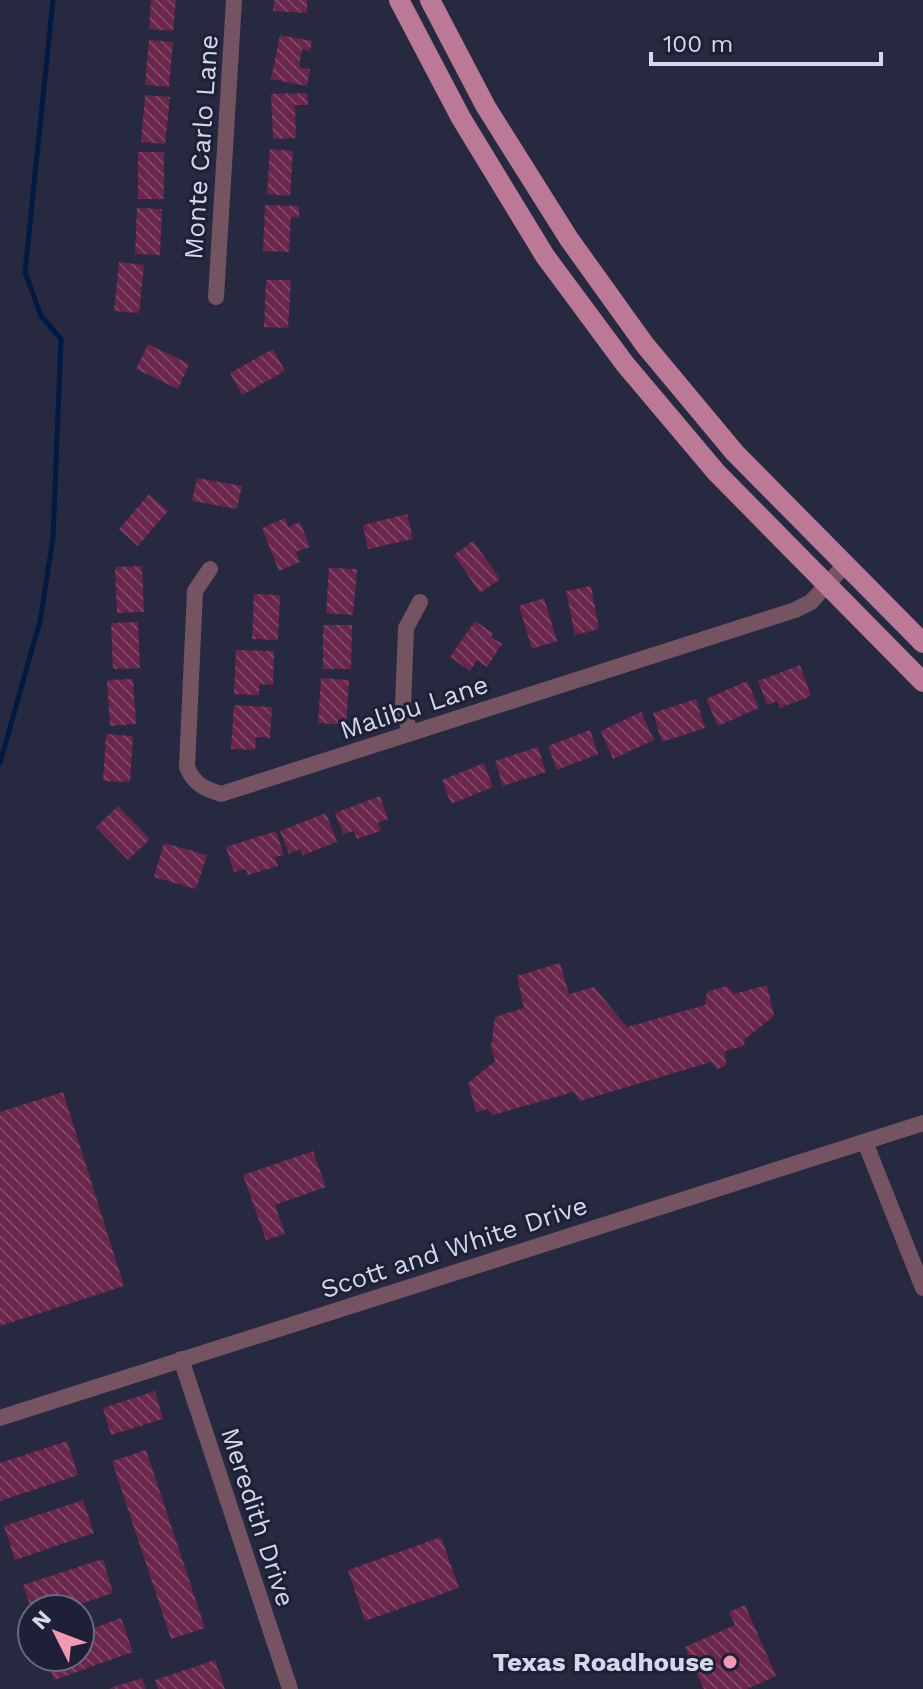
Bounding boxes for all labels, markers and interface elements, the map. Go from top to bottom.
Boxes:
scale bar [651,16,881,66]
text: 100 m [663,30,733,58]
street label: Monte Carlo Lane [178,34,224,260]
street label: Malibu Lane [336,669,492,745]
street label: Scott and White Drive [317,1190,591,1304]
street label: Meredith Drive [215,1424,301,1610]
north arrow [16,1593,96,1673]
text: N [27,1606,56,1634]
place label: Texas Roadhouse [492,1647,714,1677]
marker: Texas Roadhouse [721,1653,739,1671]

